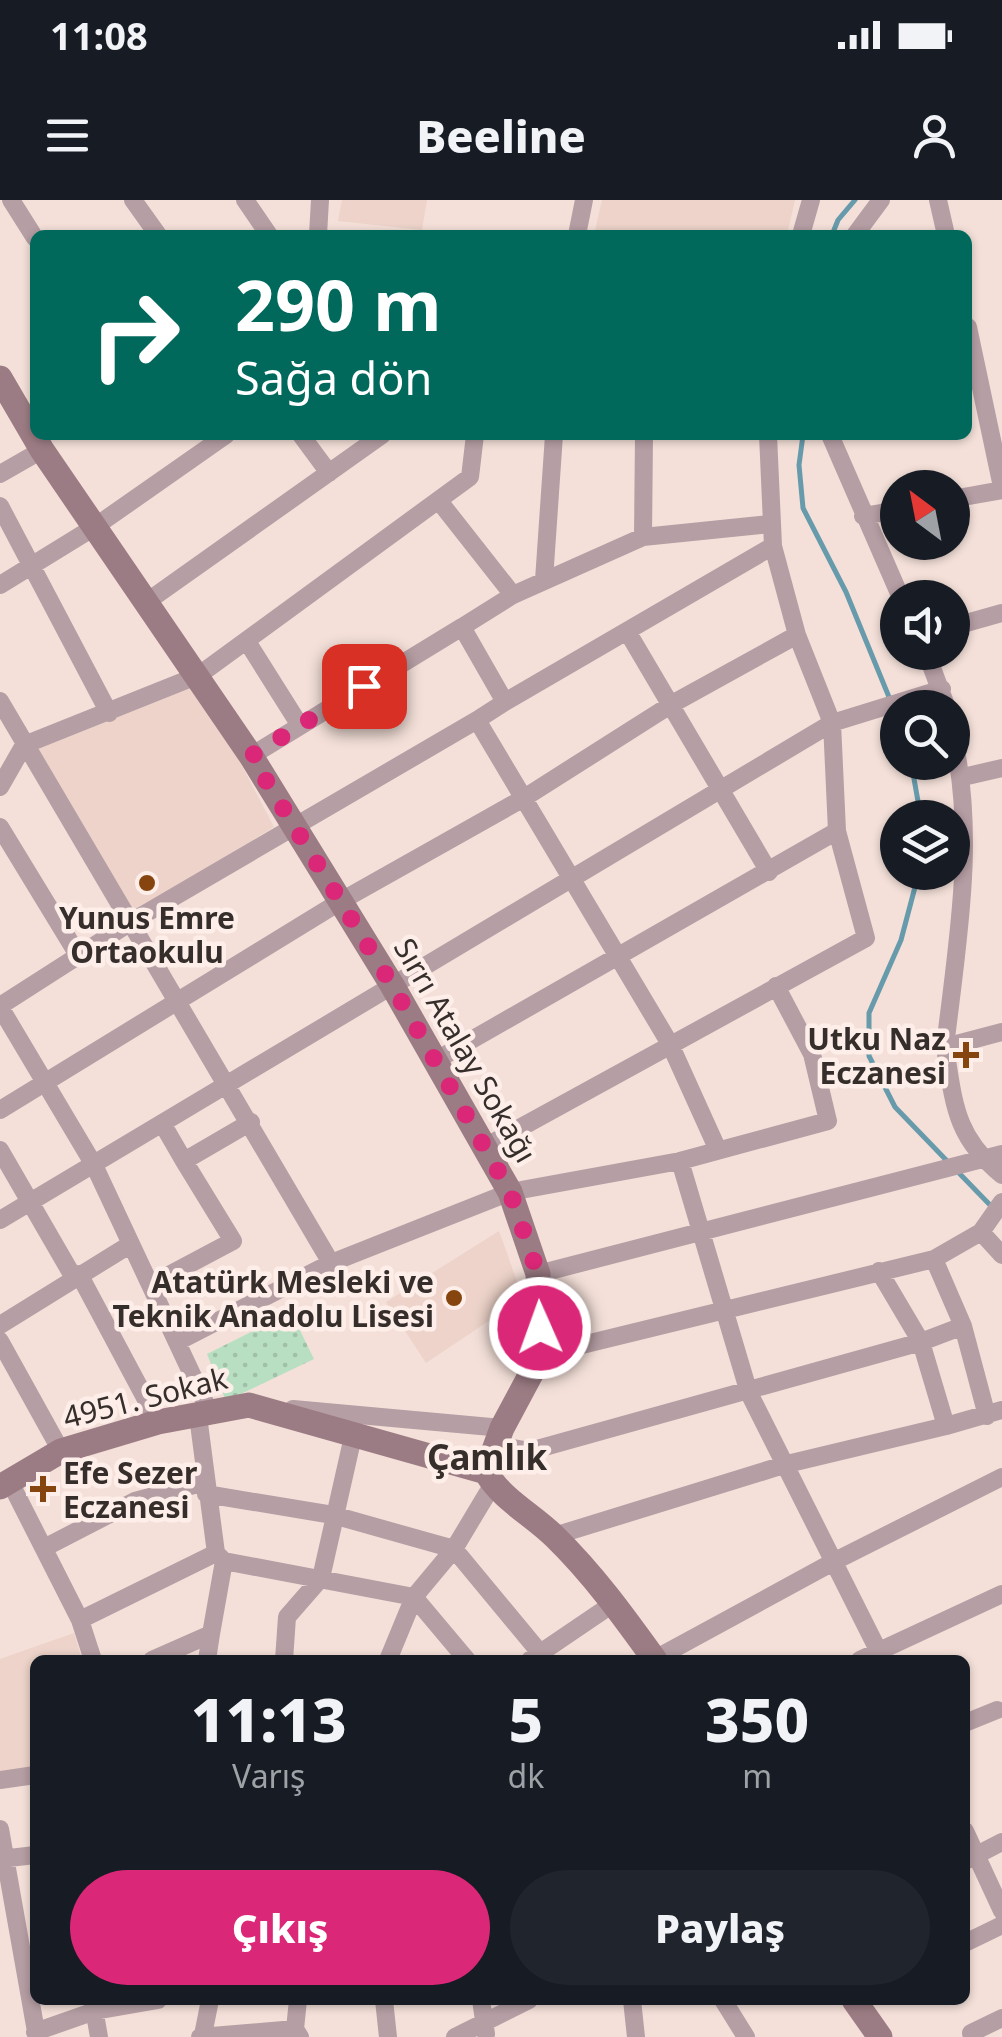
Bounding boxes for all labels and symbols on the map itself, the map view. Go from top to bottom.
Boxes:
north arrow [880,470,970,560]
pin [322,644,407,729]
marker: Yunus Emre Ortaokulu [136,872,158,894]
place label: Yunus Emre Ortaokulu [59,897,235,972]
street label: Sırrı Atalay Sokağı [385,930,547,1170]
place label: Utku Naz Eczanesi [807,1018,946,1093]
marker: Utku Naz Eczanesi [955,1044,977,1066]
place label: Atatürk Mesleki ve Teknik Anadolu Lisesi [112,1261,434,1336]
position arrow [488,1276,592,1380]
marker: Atatürk Mesleki ve Teknik Anadolu Lisesi [443,1287,465,1309]
street label: 4951. Sokak [59,1357,231,1437]
district label: Çamlık [427,1433,547,1480]
place label: Efe Sezer Eczanesi [63,1452,198,1527]
marker: Efe Sezer Eczanesi [32,1478,54,1500]

